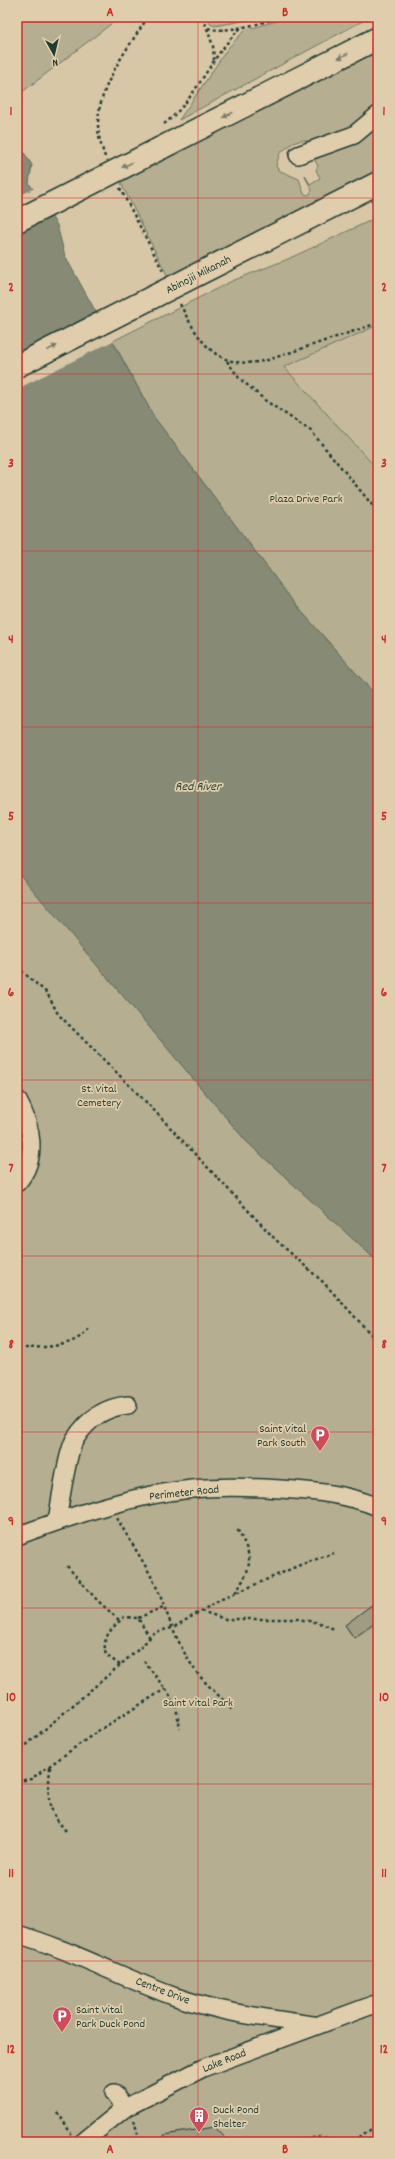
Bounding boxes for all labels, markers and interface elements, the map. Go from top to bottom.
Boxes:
text: A [106,4,114,23]
text: B [282,4,288,23]
north arrow [34,34,74,74]
one-way arrow [337,52,349,59]
text: N [51,54,59,70]
text: 1 [10,103,13,122]
text: 1 [383,103,386,122]
one-way arrow [222,112,233,118]
one-way arrow [121,162,132,169]
street label: Abinojii Mikanah [163,252,234,299]
text: 2 [8,279,14,298]
text: 2 [381,279,387,298]
one-way arrow [46,345,58,351]
text: 3 [8,455,14,474]
text: 3 [381,455,387,474]
park label: Plaza Drive Park [269,491,343,508]
text: 4 [8,631,14,650]
text: 4 [381,631,387,650]
water label: Red River [175,778,223,797]
text: 5 [8,808,14,827]
text: 5 [381,808,387,827]
text: 6 [8,984,15,1003]
text: 6 [381,984,388,1003]
park label: St. Vital Cemetery [77,1081,122,1112]
text: 7 [9,1160,14,1179]
text: 7 [382,1160,387,1179]
text: 8 [8,1336,14,1355]
text: 8 [381,1336,387,1355]
place label: Saint Vital Park South [257,1421,306,1452]
parking icon: Saint Vital Park South [309,1424,331,1452]
street label: Perimeter Road [148,1481,220,1506]
text: 9 [8,1513,14,1532]
text: 9 [381,1513,387,1532]
text: 10 [6,1689,16,1708]
text: 10 [379,1689,389,1708]
park label: Saint Vital Park [163,1695,233,1712]
text: 11 [8,1865,14,1884]
text: 11 [381,1865,387,1884]
street label: Centre Drive [133,1973,192,2010]
place label: Saint Vital Park Duck Pond [76,2002,145,2033]
parking icon: Saint Vital Park Duck Pond [51,2005,73,2033]
text: 12 [7,2041,16,2060]
text: 12 [380,2041,389,2060]
street label: Lake Road [200,2045,249,2078]
place label: Duck Pond Shelter [213,2102,259,2133]
building icon: Duck Pond Shelter [188,2105,210,2133]
text: A [106,2141,114,2159]
text: B [282,2141,288,2159]

